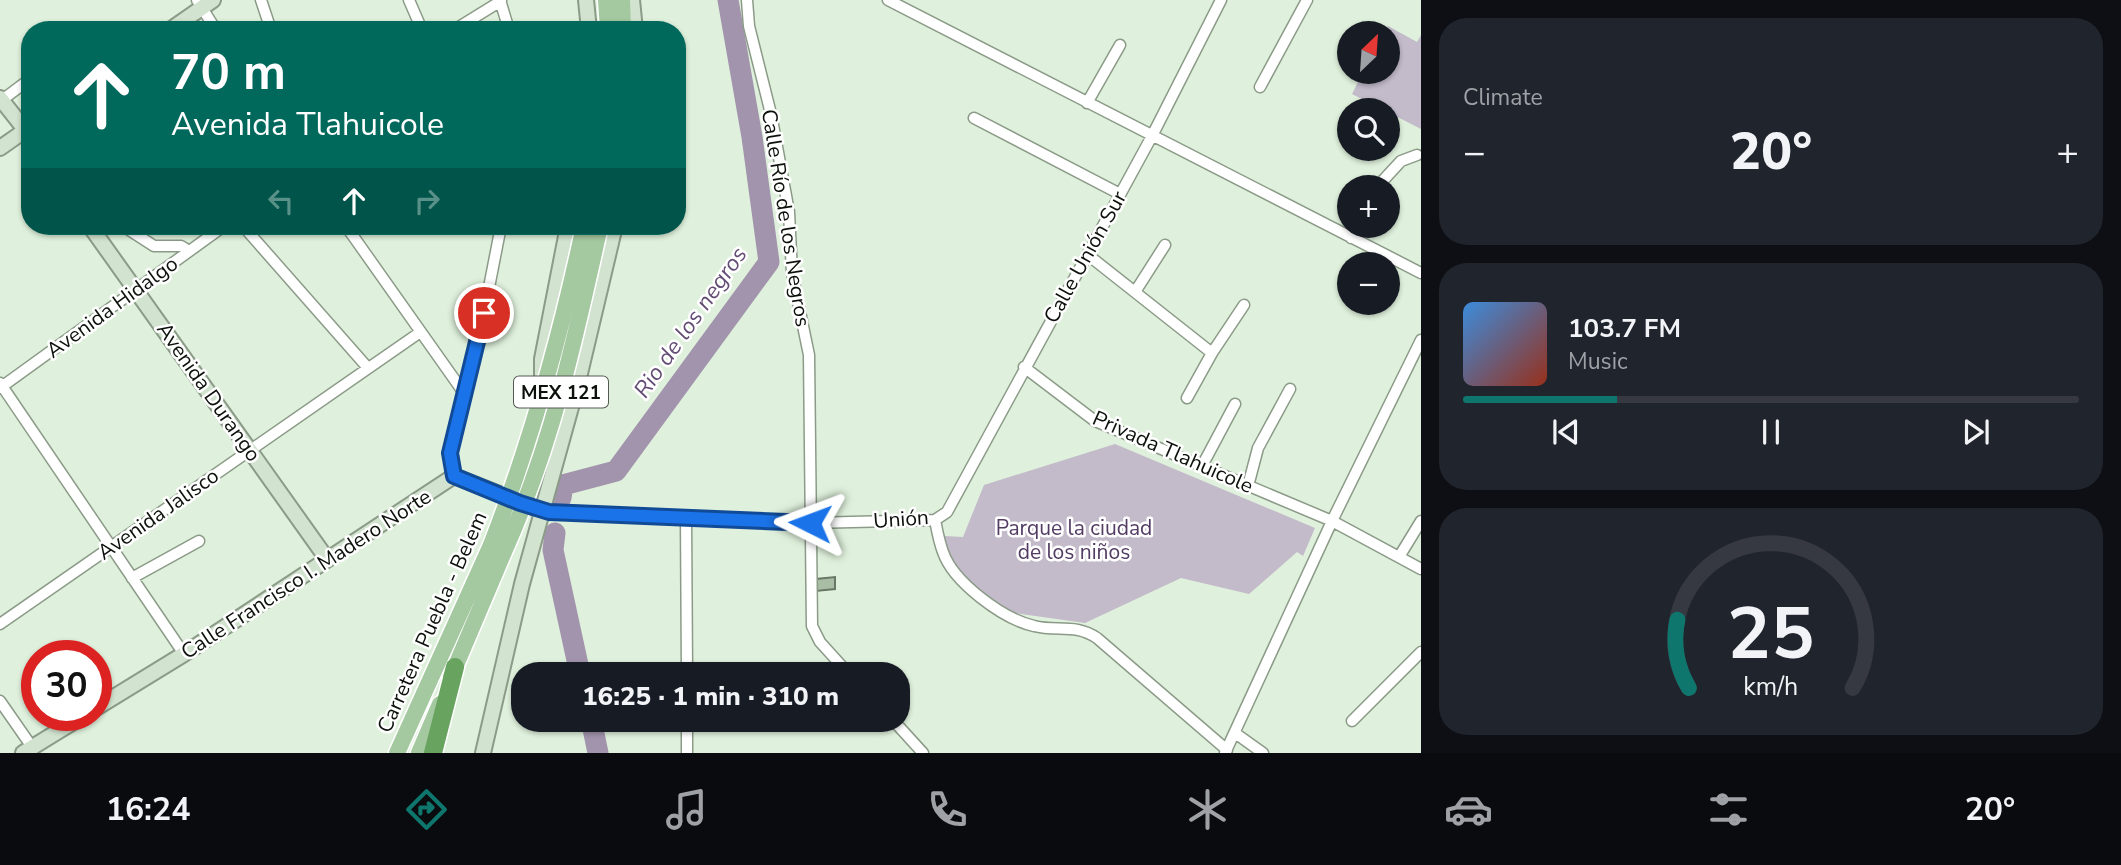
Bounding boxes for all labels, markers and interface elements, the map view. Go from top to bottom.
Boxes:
north arrow [1337,21,1400,84]
map controls [1337,21,1400,315]
text: 70 m [171,39,286,106]
icon: ahead [56,49,147,140]
text: Climate [1463,82,1543,113]
button: search [1337,98,1400,161]
text: Avenida Tlahuicole [171,103,444,146]
street label: Calle Río de los Negros [755,107,817,329]
text: 20° [1730,116,1812,187]
text: − [1463,127,1486,178]
text: + [2056,127,2079,178]
button: + [1337,175,1400,238]
icon: left [262,182,300,220]
icon: ahead [335,182,373,220]
icon: right [408,182,446,220]
street label: Calle Unión Sur [1037,185,1133,328]
water label: Rio de los negros [627,240,754,404]
street label: Avenida Hidalgo [40,250,184,364]
button: − [1337,252,1400,315]
pin [454,283,514,343]
icon: arrive [465,294,503,332]
text: 103.7 FM [1568,311,1681,346]
street label: Avenida Durango [151,317,267,467]
text: Music [1568,346,1628,377]
road number: MEX 121 [514,376,608,408]
street label: Privada Tlahuicole [1088,404,1258,500]
icon: previous [1547,413,1585,451]
icon: pause [1752,413,1790,451]
icon: next [1957,413,1995,451]
street label: Avenida Jalisco [92,462,224,566]
street label: Calle Francisco I. Madero Norte [175,482,437,666]
position arrow [773,486,847,560]
street label: Unión [872,503,930,535]
street label: Carretera Puebla - Belem [371,507,493,737]
park label: Parque la ciudad de los niños [996,514,1152,566]
text: 25 [1727,584,1815,684]
speed limit sign: 30 [21,640,112,731]
text: km/h [1743,669,1799,703]
text: 16:25 · 1 min · 310 m [582,679,839,714]
icon: directions [402,785,451,834]
icon: music [662,785,711,834]
icon: phone [923,785,972,834]
icon: climate [1183,785,1232,834]
icon: car [1444,785,1493,834]
icon: filters [1704,785,1753,834]
text: 16:24 [106,788,190,831]
text: 20° [1965,788,2015,831]

